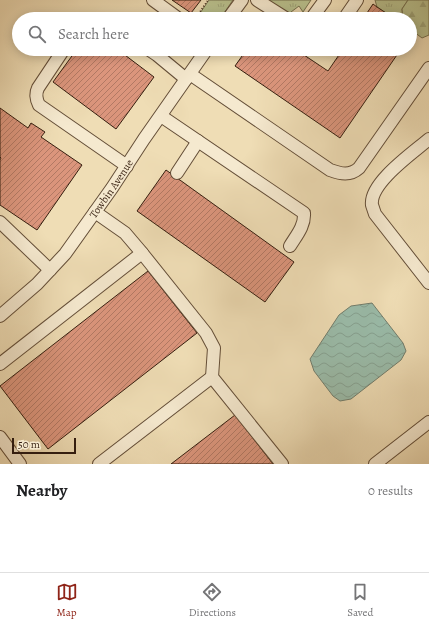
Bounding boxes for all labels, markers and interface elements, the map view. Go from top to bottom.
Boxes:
search box [12,12,417,56]
icon: search [26,23,48,45]
text: Search here [58,24,129,44]
street label: Towbin Avenue [86,156,136,221]
scale bar [12,436,76,455]
text: 50 m [18,437,40,452]
text: Nearby [16,479,67,502]
text: 0 results [368,482,413,499]
tab: Map [56,581,78,620]
tab: Directions [189,581,236,620]
tab: Saved [347,581,373,620]

